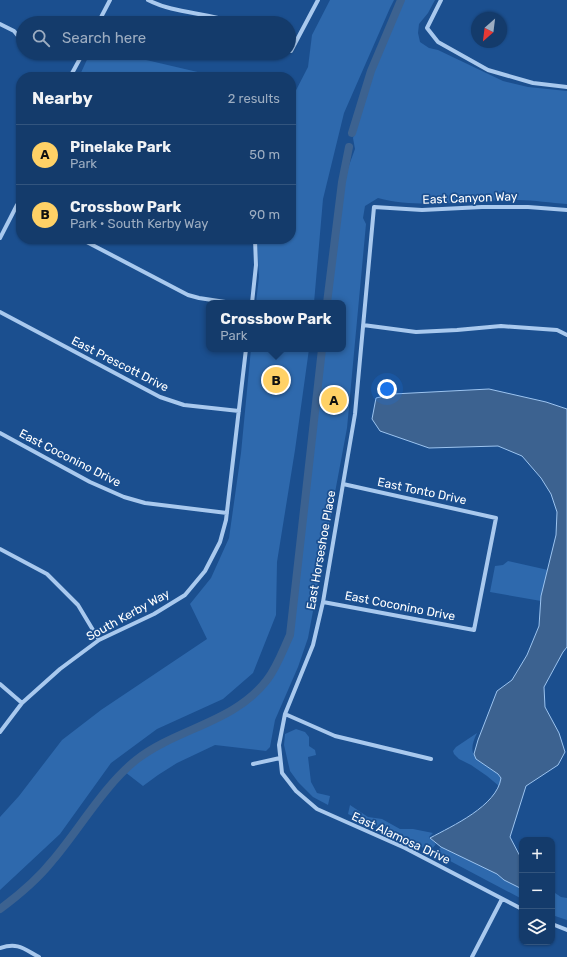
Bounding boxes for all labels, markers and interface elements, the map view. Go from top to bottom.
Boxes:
north arrow [471,12,507,48]
search box [16,16,296,60]
icon: search [30,27,52,49]
text: Search here [62,29,146,47]
text: Nearby [32,88,93,108]
text: 2 results [228,91,280,106]
text: Pinelake Park [70,138,171,156]
text: A [40,147,50,162]
text: 50 m [249,147,280,162]
text: Park [70,156,97,171]
street label: East Canyon Way [422,189,518,207]
text: Crossbow Park [70,198,181,216]
text: B [40,207,50,222]
text: 90 m [249,207,280,222]
text: Park · South Kerby Way [70,216,208,231]
popup [206,300,346,352]
text: Crossbow Park [220,310,332,328]
text: Park [220,328,247,343]
street label: East Prescott Drive [69,333,171,395]
pin: B [263,365,289,395]
your location [377,379,397,399]
pin: A [321,385,347,415]
street label: East Coconino Drive [17,426,123,490]
street label: East Tonto Drive [376,475,468,507]
street label: East Horseshoe Place [304,489,338,611]
street label: South Kerby Way [84,586,172,644]
street label: East Coconino Drive [344,588,457,624]
street label: East Alamosa Drive [350,809,453,867]
map controls [519,837,555,945]
button: + [519,837,555,873]
button: − [519,873,555,909]
button: layers [519,909,555,945]

